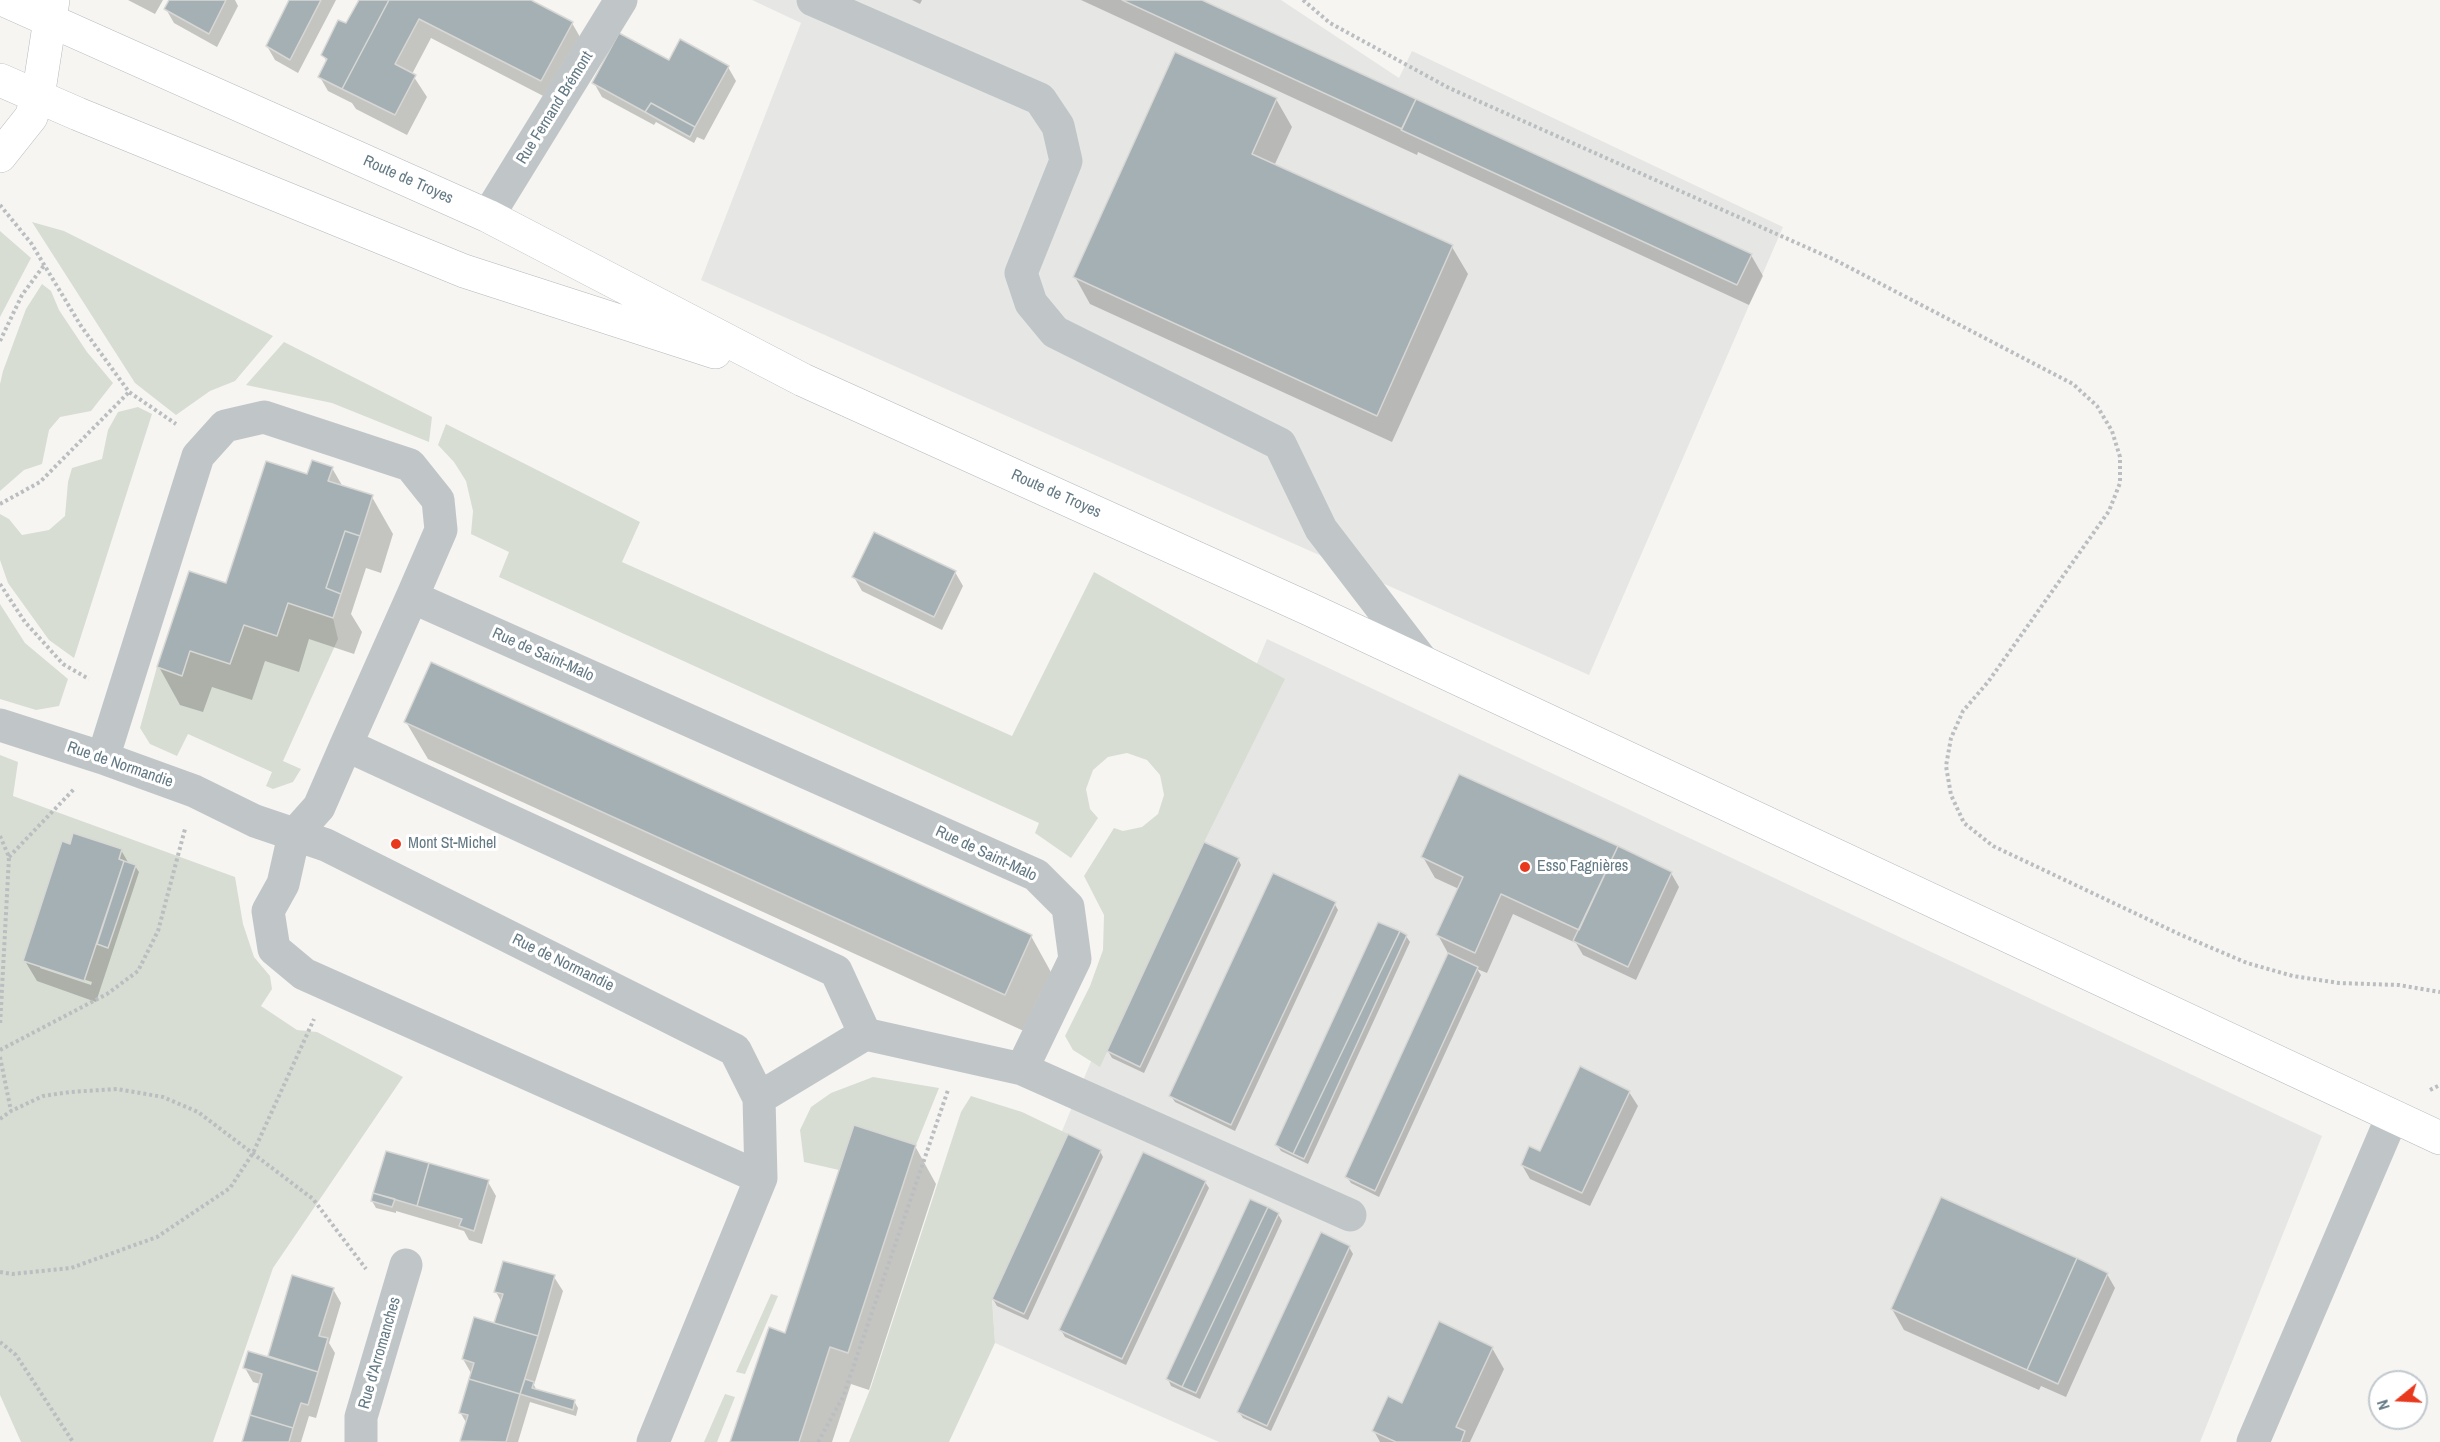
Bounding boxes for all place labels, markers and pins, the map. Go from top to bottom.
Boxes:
place label: Mont St-Michel [408,834,496,854]
marker: Mont St-Michel [389,837,403,851]
place label: Esso Fagnières [1537,857,1628,877]
marker: Esso Fagnières [1518,860,1532,874]

